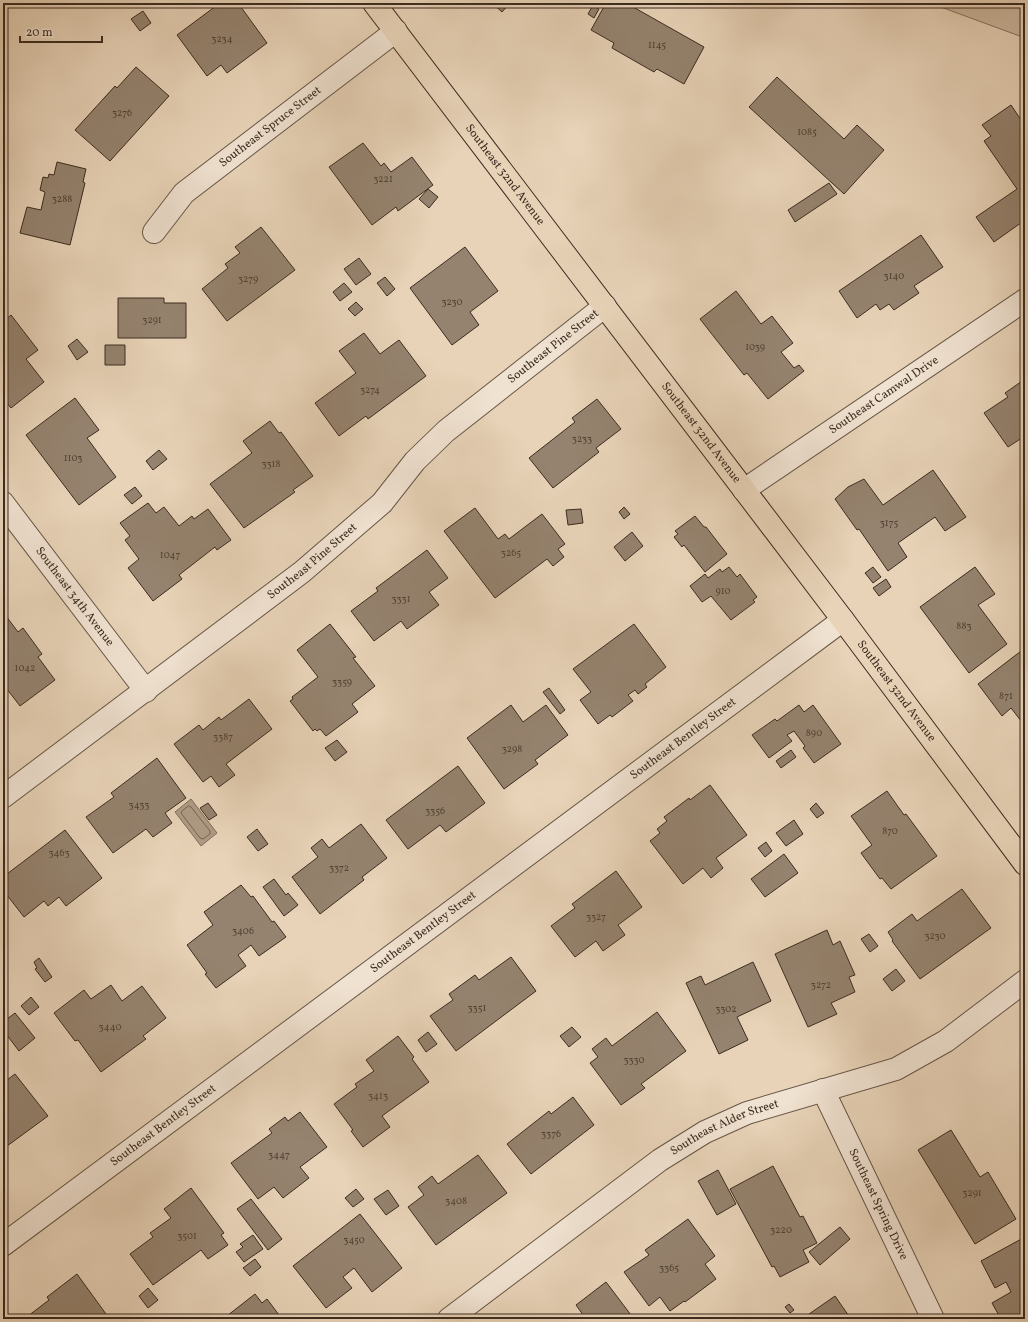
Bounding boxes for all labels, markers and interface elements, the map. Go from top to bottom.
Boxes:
scale bar [20,18,102,44]
text: 20 m [26,25,53,41]
house number: 3234 [211,32,233,46]
house number: 1145 [648,38,666,52]
street label: Southeast Spruce Street [216,83,325,171]
house number: 3276 [112,106,132,120]
street label: Southeast 32nd Avenue [461,121,548,229]
house number: 1085 [797,125,817,139]
house number: 3221 [373,172,393,186]
house number: 3288 [52,192,72,206]
house number: 3140 [884,269,904,283]
house number: 3279 [238,272,258,286]
house number: 3230 [441,295,463,309]
street label: Southeast Pine Street [504,306,602,387]
house number: 3291 [142,313,162,327]
house number: 1039 [745,340,765,354]
street label: Southeast Camwal Drive [826,352,942,438]
street label: Southeast 32nd Avenue [657,379,745,487]
house number: 3274 [360,383,380,397]
house number: 3233 [572,432,592,446]
house number: 1103 [64,451,82,465]
house number: 3318 [261,457,281,471]
house number: 3175 [880,516,899,530]
street label: Southeast Pine Street [264,520,361,603]
street label: Southeast 34th Avenue [31,544,118,650]
house number: 3265 [501,546,521,560]
house number: 1047 [160,548,180,562]
house number: 910 [715,584,731,598]
house number: 3331 [391,592,411,606]
house number: 883 [956,619,972,633]
street label: Southeast 32nd Avenue [853,637,940,746]
house number: 1042 [15,661,35,675]
house number: 3359 [332,675,352,689]
house number: 871 [999,689,1013,703]
street label: Southeast Bentley Street [627,694,740,784]
house number: 890 [806,726,822,740]
house number: 3387 [213,730,233,744]
house number: 3298 [502,742,522,756]
house number: 3433 [129,798,149,812]
house number: 3356 [425,804,445,818]
house number: 870 [882,824,898,838]
house number: 3463 [48,846,70,860]
house number: 3372 [329,861,349,875]
street label: Southeast Bentley Street [367,887,480,977]
house number: 3327 [586,910,606,924]
house number: 3406 [232,924,254,938]
house number: 3230 [924,929,946,943]
house number: 3272 [811,978,831,992]
house number: 3351 [468,1001,487,1015]
house number: 3302 [715,1002,737,1016]
house number: 3440 [99,1020,121,1034]
house number: 3330 [623,1053,645,1067]
street label: Southeast Bentley Street [107,1081,220,1170]
house number: 3413 [368,1089,388,1103]
street label: Southeast Alder Street [667,1096,781,1160]
house number: 3376 [541,1127,561,1141]
street label: Southeast Spring Drive [844,1146,912,1263]
house number: 3447 [268,1148,290,1162]
house number: 3291 [962,1186,982,1200]
house number: 3408 [445,1194,467,1208]
house number: 3220 [770,1223,792,1237]
house number: 3501 [177,1229,197,1243]
house number: 3450 [343,1233,365,1247]
house number: 3365 [659,1261,679,1275]

